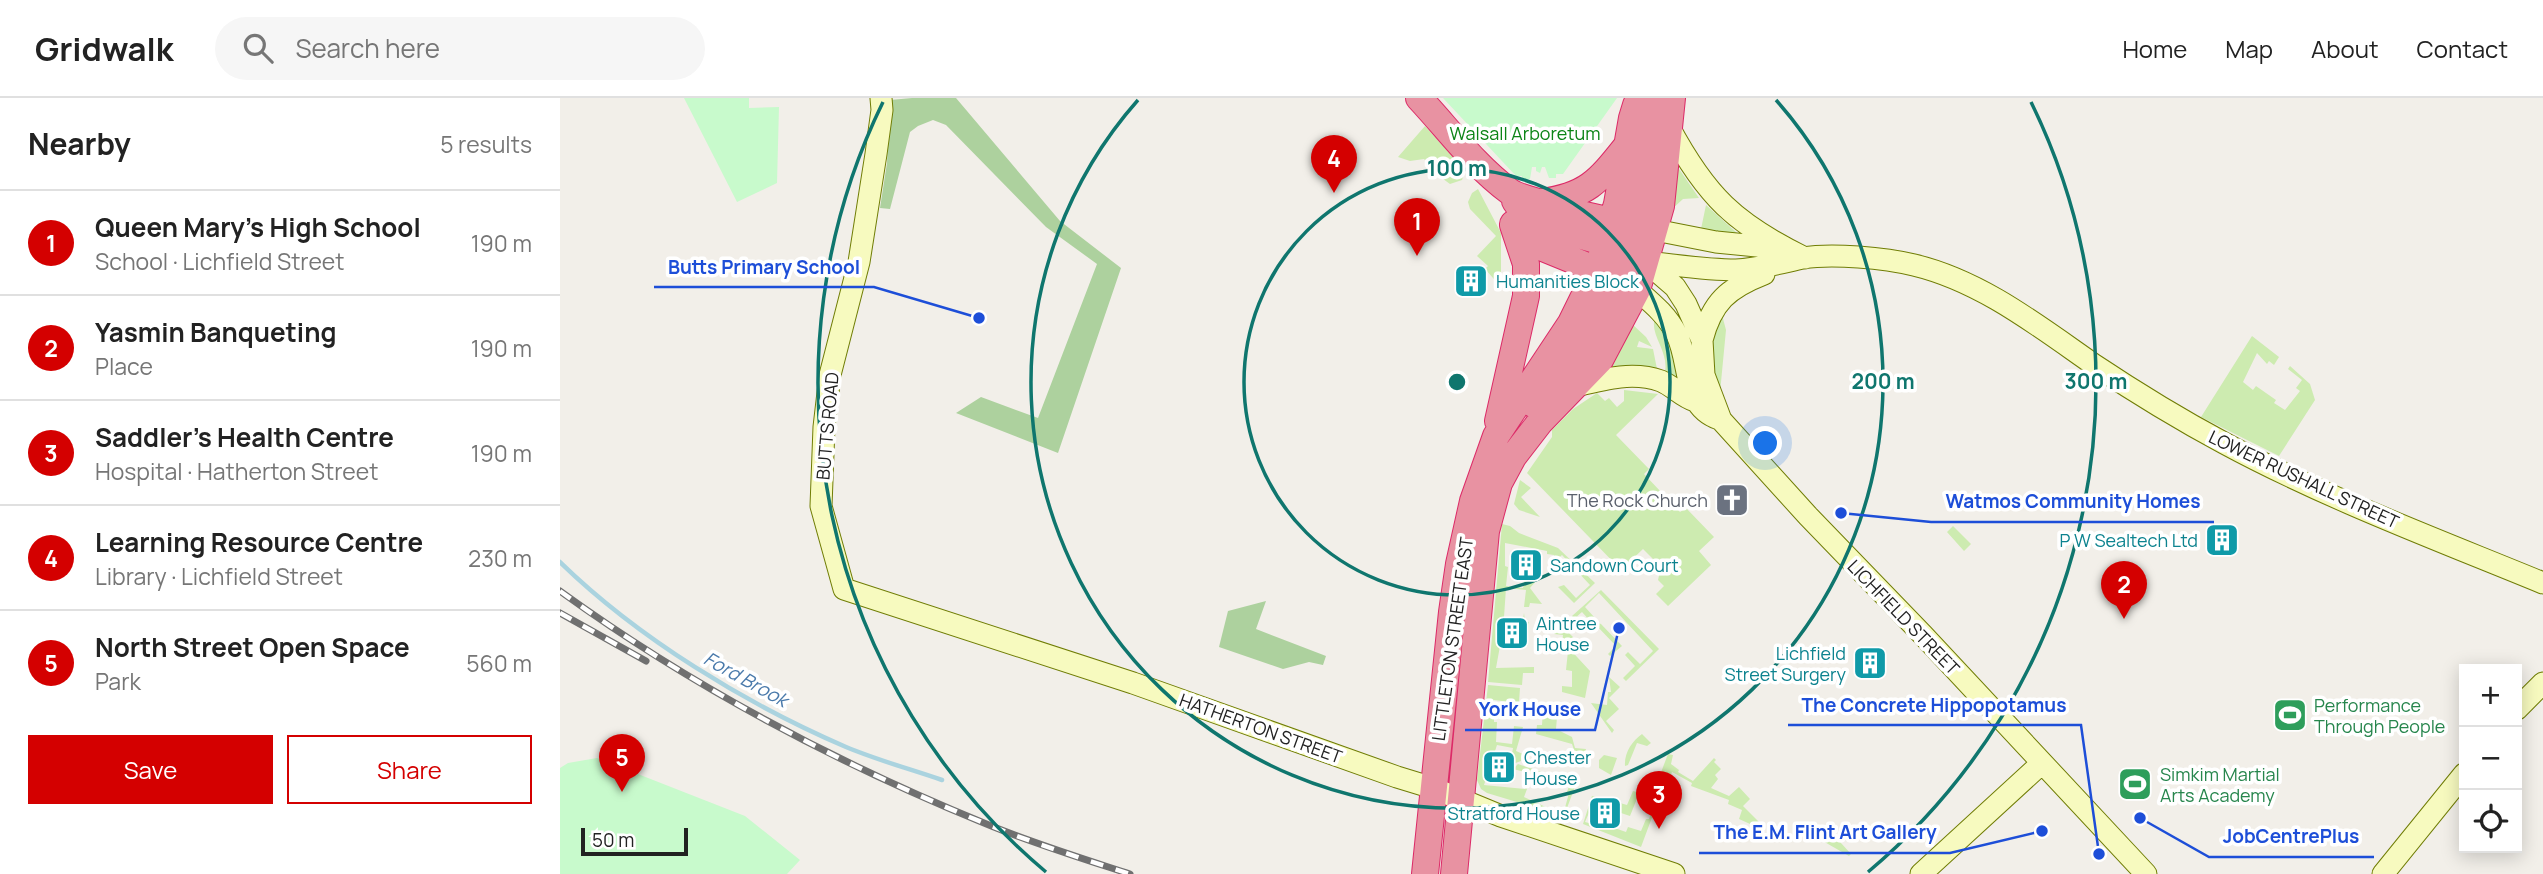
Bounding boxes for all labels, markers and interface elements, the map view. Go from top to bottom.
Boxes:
search box [215,17,705,80]
text: Gridwalk [35,26,173,71]
icon: search [239,29,277,67]
text: Search here [295,30,440,66]
text: Home [2122,32,2187,65]
text: Map [2225,32,2273,65]
text: About [2311,32,2379,65]
text: Contact [2417,32,2508,65]
park label: Walsall Arboretum [1450,121,1600,145]
text: Nearby [28,123,131,164]
text: 5 results [440,128,532,160]
pin: 4 [1311,135,1357,193]
text: 100 m [1427,154,1487,182]
pin: 1 [1394,198,1440,256]
text: Queen Mary's High School [95,209,421,245]
text: 1 [46,227,56,259]
text: 190 m [471,227,532,259]
text: School · Lichfield Street [95,245,345,277]
callout: Butts Primary School [654,247,874,287]
text: Butts Primary School [668,254,860,280]
building icon: Humanities Block [1452,262,1490,300]
place label: Humanities Block [1496,269,1640,293]
text: Yasmin Banqueting [95,314,336,350]
text: 2 [44,332,58,364]
text: 190 m [471,332,532,364]
text: Place [95,350,153,382]
text: 200 m [1851,367,1915,395]
text: 300 m [2065,367,2127,395]
centre of rings [1445,370,1469,394]
street label: BUTTS ROAD [810,371,844,481]
text: Saddler's Health Centre [95,419,394,455]
street label: LOWER RUSHALL STREET [2205,424,2403,534]
your location [1748,426,1782,460]
text: 3 [44,437,58,469]
text: 190 m [471,437,532,469]
text: Hospital · Hatherton Street [95,455,378,487]
church icon: The Rock Church [1713,481,1751,519]
callout: Watmos Community Homes [1931,482,2214,522]
place label: The Rock Church [1567,488,1708,512]
text: Watmos Community Homes [1946,488,2200,514]
building icon: P W Sealtech Ltd [2203,521,2241,559]
text: Learning Resource Centre [95,524,423,560]
place label: P W Sealtech Ltd [2060,528,2198,552]
street label: LITTLETON STREET EAST [1426,535,1478,743]
text: 4 [44,542,58,574]
text: 230 m [468,542,532,574]
building icon: Sandown Court [1507,546,1545,584]
place label: Sandown Court [1550,553,1679,577]
street label: LICHFIELD STREET [1843,554,1965,680]
text: Library · Lichfield Street [95,560,343,592]
pin: 2 [2101,561,2147,619]
place label: Aintree House [1536,611,1597,656]
building icon: Aintree House [1493,614,1531,652]
text: North Street Open Space [95,629,410,665]
place label: Lichfield Street Surgery [1725,641,1846,686]
building icon: Lichfield Street Surgery [1851,644,1889,682]
water label: Ford Brook [699,645,795,714]
text: 5 [44,647,58,679]
text: 560 m [466,647,532,679]
map controls [2459,664,2522,853]
button: + [2459,664,2522,727]
text: Park [95,665,141,697]
callout: The Concrete Hippopotamus [1788,685,2081,725]
street label: HATHERTON STREET [1176,687,1346,769]
callout: York House [1465,690,1595,730]
text: The Concrete Hippopotamus [1802,692,2066,718]
place label: Performance Through People [2314,693,2445,738]
text: York House [1479,696,1581,722]
sports icon: Performance Through People [2271,696,2309,734]
button: − [2459,727,2522,790]
pin: 5 [599,734,645,792]
button: Save [28,735,273,804]
button: Share [287,735,532,804]
place label: Chester House [1524,745,1592,790]
building icon: Chester House [1480,748,1518,786]
place label: Simkim Martial Arts Academy [2160,762,2280,807]
sports icon: Simkim Martial Arts Academy [2116,765,2154,803]
pin: 3 [1636,771,1682,829]
button: locate [2459,790,2522,853]
building icon: Stratford House [1586,794,1624,832]
place label: Stratford House [1447,801,1580,825]
callout: The E.M. Flint Art Gallery [1699,813,1950,853]
callout: JobCentrePlus [2209,817,2374,857]
text: The E.M. Flint Art Gallery [1713,819,1937,845]
text: JobCentrePlus [2223,823,2359,849]
scale bar [581,825,688,857]
text: 50 m [592,827,634,853]

